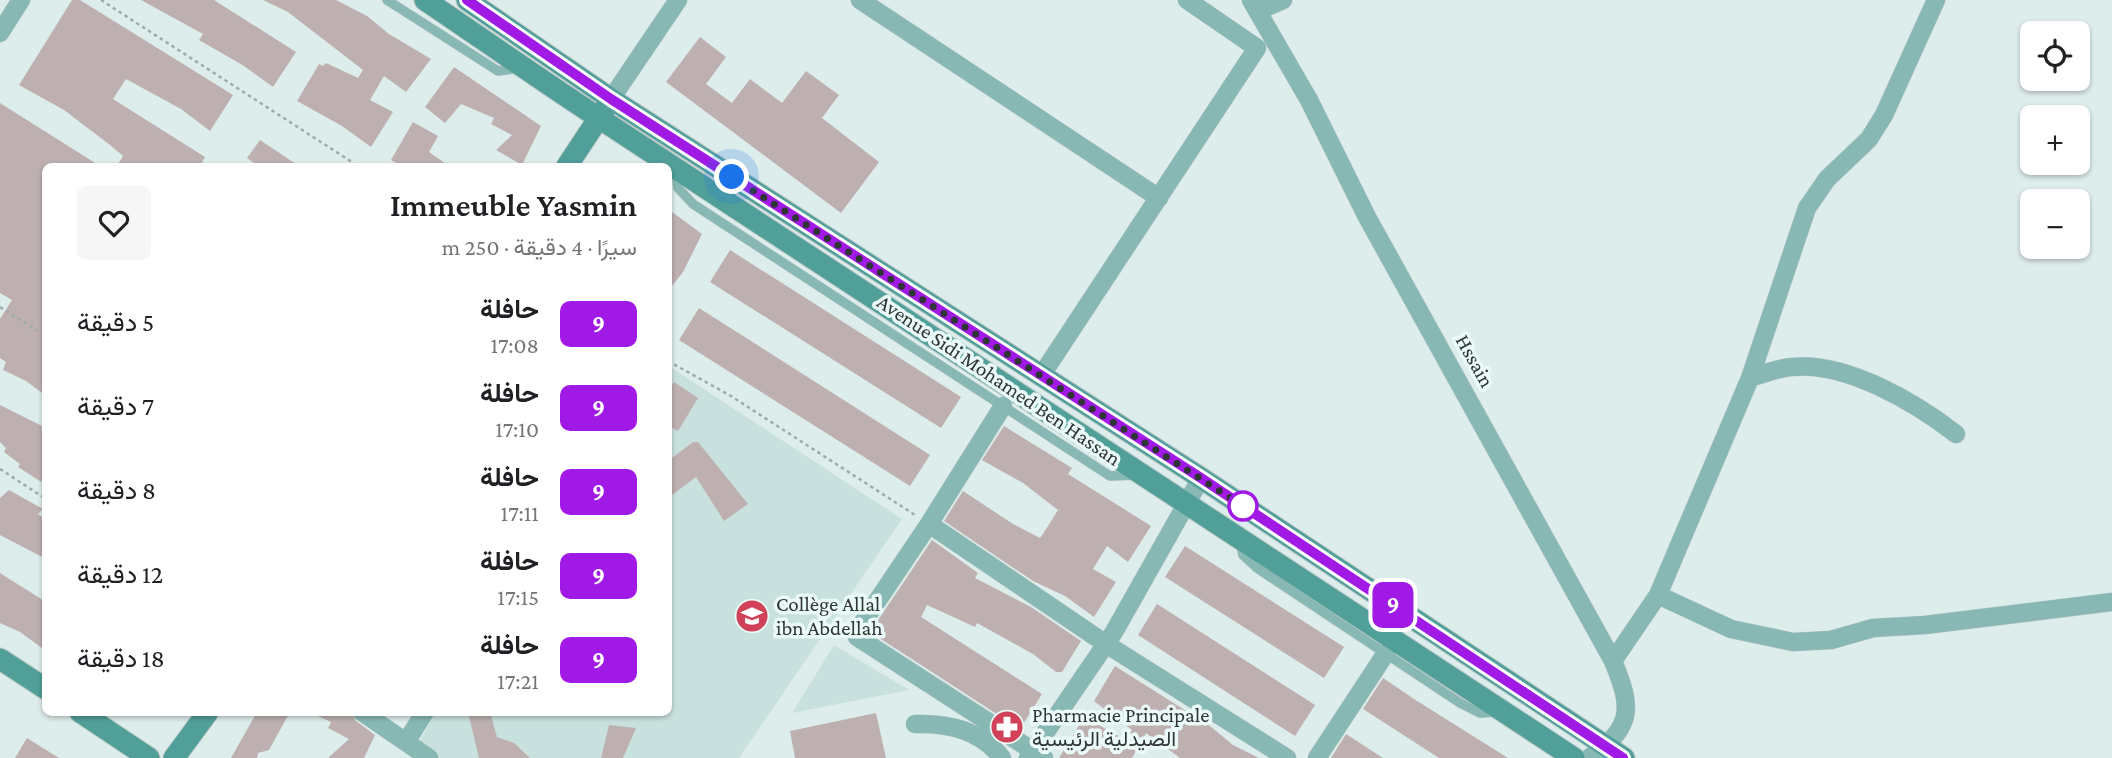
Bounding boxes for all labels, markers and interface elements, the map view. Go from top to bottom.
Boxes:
map controls [2020,21,2090,259]
button: locate [2020,21,2090,91]
button: + [2020,105,2090,175]
your location [714,159,749,194]
button: heart [77,186,151,260]
text: Immeuble Yasmin [390,186,637,223]
button: − [2020,189,2090,259]
text: سيرًا · 4 دقيقة · 250 m [442,234,637,260]
street label: Avenue Sidi Mohamed Ben Hassan [873,289,1125,471]
text: حافلة [480,295,539,324]
text: 5 دقيقة [77,308,154,337]
text: 9 [592,310,605,337]
street label: Hssain [1451,330,1499,392]
text: 17:08 [490,332,539,358]
text: حافلة [480,379,539,408]
text: 7 دقيقة [77,392,154,421]
text: 9 [592,394,605,421]
text: 17:10 [495,416,539,442]
text: حافلة [480,463,539,492]
text: 8 دقيقة [77,476,156,505]
text: 9 [592,478,605,505]
unlabelled marker [1228,491,1258,521]
text: 17:11 [501,500,539,526]
text: حافلة [480,547,539,576]
text: 12 دقيقة [77,560,163,589]
text: 9 [592,562,605,589]
line badge: 9 [1370,582,1416,628]
text: 17:15 [497,584,539,610]
text: 9 [1386,591,1400,618]
place label: Collège Allal ibn Abdellah [776,592,882,640]
school or university icon: Collège Allal ibn Abdellah [733,597,771,635]
text: حافلة [480,631,539,660]
text: 18 دقيقة [77,644,165,673]
text: 9 [592,646,605,673]
text: 17:21 [497,668,539,694]
place label: Pharmacie Principale الصيدلية الرئيسية [1032,703,1209,752]
pharmacy icon: Pharmacie Principale الصيدلية الرئيسية [988,708,1026,746]

